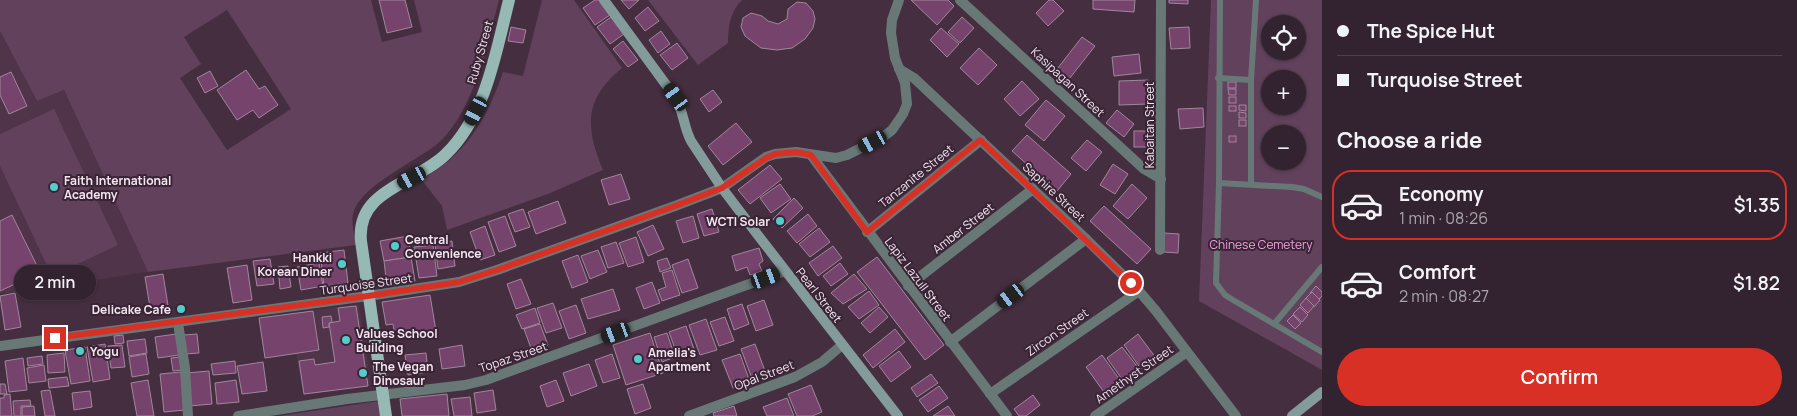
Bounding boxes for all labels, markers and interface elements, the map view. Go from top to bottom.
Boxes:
map controls [1261,15,1306,170]
button: locate [1261,15,1306,60]
street label: Ruby Street [463,18,497,86]
text: The Spice Hut [1367,18,1495,44]
street label: Kasipagan Street [1027,43,1109,121]
text: Turquoise Street [1367,67,1522,93]
button: + [1261,70,1306,115]
car [661,80,690,114]
street label: Kabaitan Street [1141,82,1158,168]
car [462,94,489,128]
button: − [1261,125,1306,170]
text: Choose a ride [1337,125,1482,155]
car [856,128,889,156]
street label: Tanzanite Street [875,140,957,212]
street label: Saphire Street [1019,159,1089,226]
car [395,164,428,192]
place label: Faith International Academy [64,172,171,203]
marker: Faith International Academy [48,181,60,193]
text: Economy [1399,181,1483,207]
icon: car [1339,183,1384,228]
text: $1.35 [1734,192,1780,218]
street label: Amber Street [929,198,997,257]
text: 1 min · 08:26 [1399,207,1488,229]
place label: WCTI Solar [706,213,770,230]
marker: WCTI Solar [774,215,786,227]
place label: Central Convenience [405,231,482,262]
street label: Lapiz Lazull Street [881,234,955,325]
park label: Chinese Cemetery [1209,236,1313,253]
marker: Central Convenience [389,240,401,252]
place label: Hankki Korean Diner [258,249,332,280]
marker: Hankki Korean Diner [336,258,348,270]
text: Comfort [1399,259,1476,285]
icon: car [1339,261,1384,306]
street label: Pearl Street [792,264,846,326]
callout: 2 min [14,266,96,300]
car [749,266,782,290]
street label: Turquoise Street [319,269,413,299]
text: $1.82 [1733,270,1780,296]
text: 2 min [35,271,75,293]
route start [1120,272,1142,294]
car [994,281,1027,311]
text: 2 min · 08:27 [1399,285,1489,307]
place label: Delicake Cafe [92,301,171,318]
marker: Delicake Cafe [175,303,187,315]
street label: Zircon Street [1022,304,1092,360]
car [599,321,632,345]
place label: Values School Building [356,325,438,356]
route end [44,327,66,349]
marker: Values School Building [340,334,352,346]
street label: Topaz Street [477,337,550,377]
street label: Amethyst Street [1092,341,1177,407]
place label: Yogu [90,343,119,360]
place label: Amelia's Apartment [648,344,711,375]
marker: Yogu [74,345,86,357]
button: Confirm [1337,348,1782,406]
marker: Amelia's Apartment [632,353,644,365]
street label: Opal Street [732,356,797,394]
place label: The Vegan Dinosaur [373,358,433,389]
marker: The Vegan Dinosaur [357,367,369,379]

